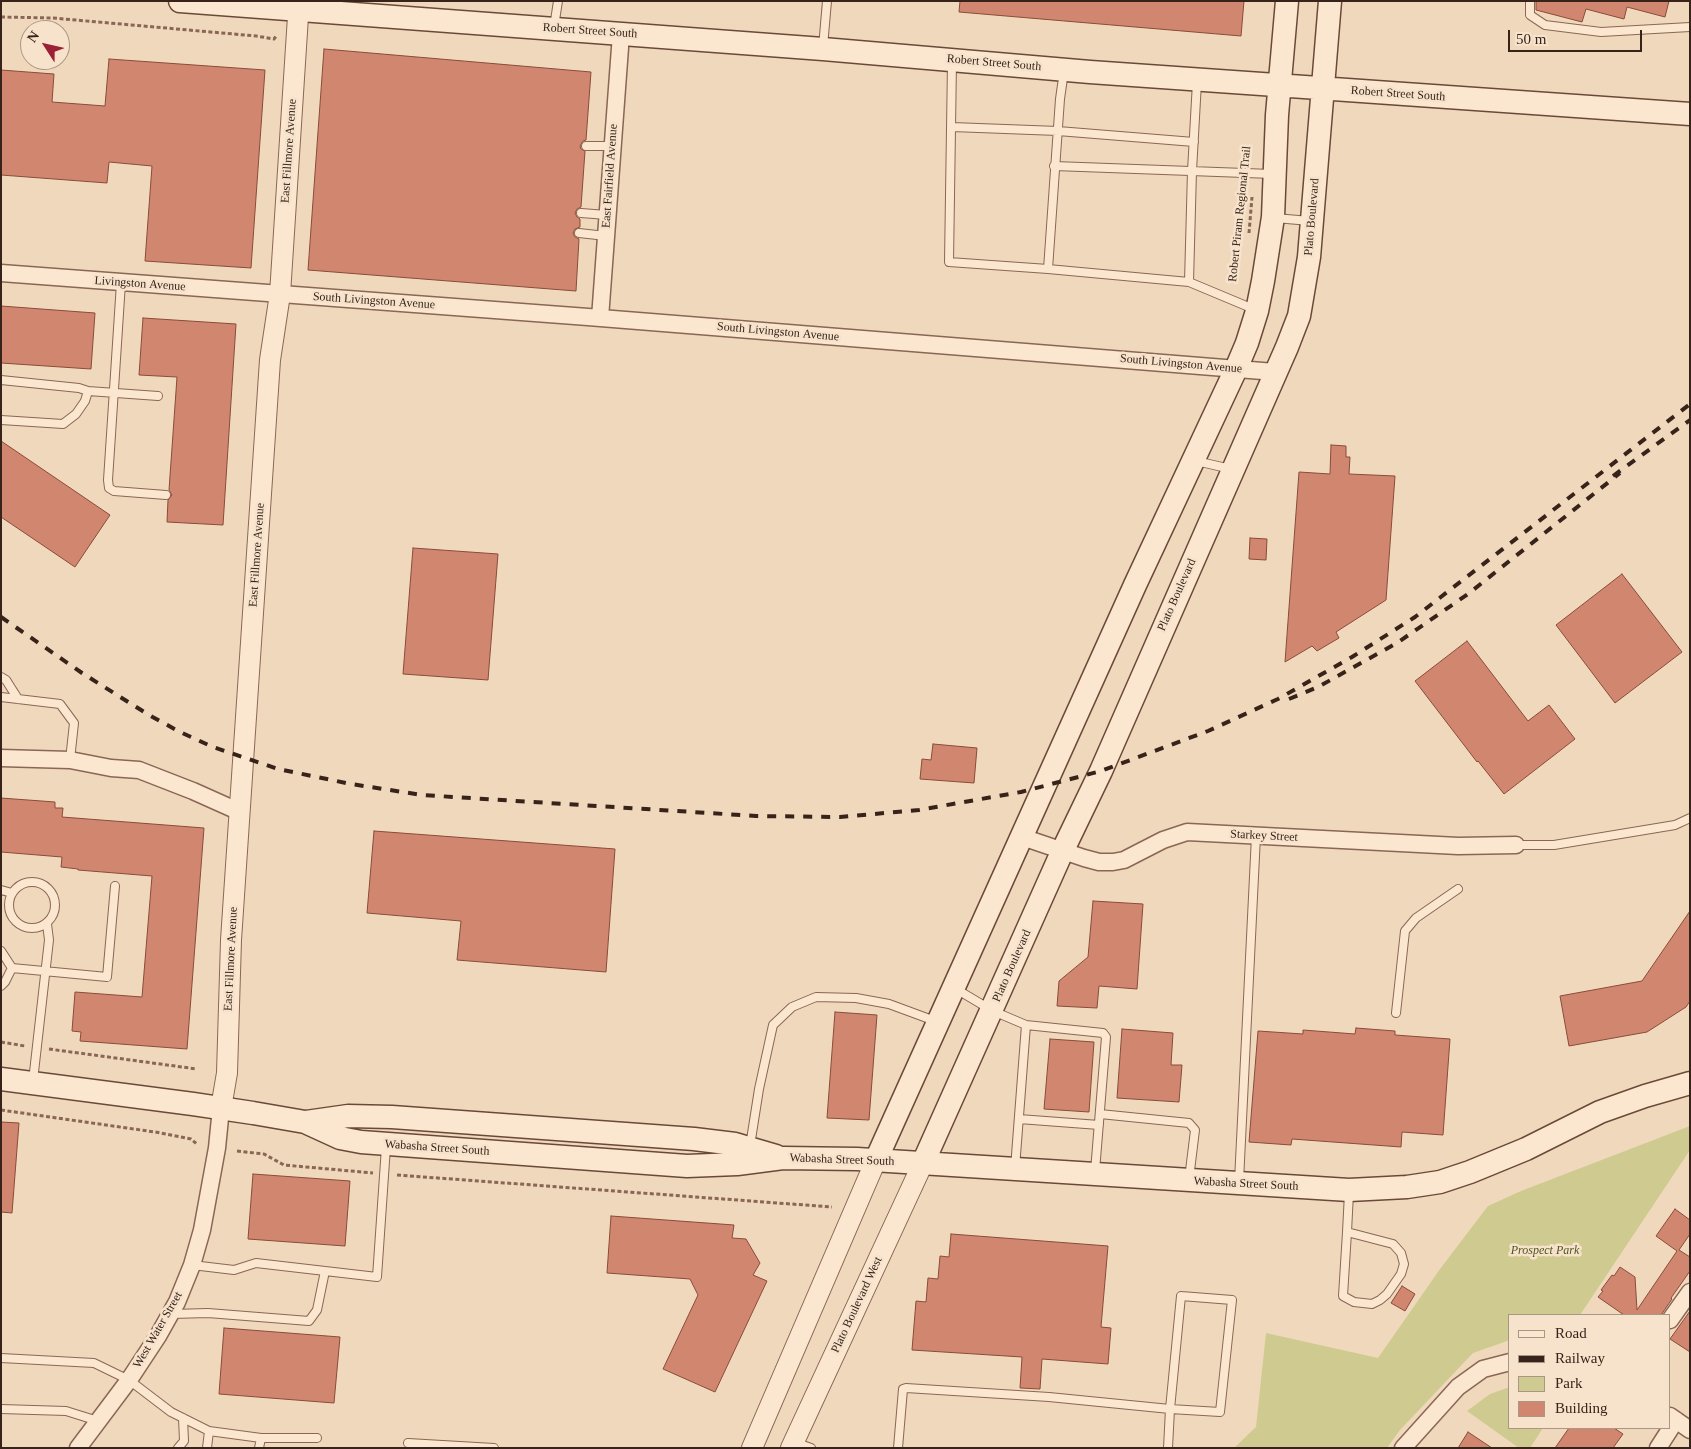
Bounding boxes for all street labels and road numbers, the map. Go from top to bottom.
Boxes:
street label: Robert Street South [542,21,638,41]
street label: Robert Street South [946,52,1042,74]
street label: Robert Street South [1350,84,1446,104]
street label: East Fillmore Avenue [278,98,300,204]
street label: East Fairfield Avenue [599,123,621,229]
street label: Robert Piram Regional Trail [1226,145,1254,283]
street label: Plato Boulevard [1301,178,1323,256]
street label: Livingston Avenue [94,274,186,294]
street label: South Livingston Avenue [312,290,436,312]
street label: South Livingston Avenue [716,319,840,345]
street label: South Livingston Avenue [1119,351,1243,377]
street label: East Fillmore Avenue [246,502,268,608]
street label: Plato Boulevard [1155,557,1199,633]
street label: Starkey Street [1230,827,1298,845]
street label: East Fillmore Avenue [221,906,241,1012]
street label: Plato Boulevard [990,928,1034,1004]
street label: Wabasha Street South [384,1137,490,1159]
street label: Wabasha Street South [789,1151,895,1169]
street label: Wabasha Street South [1193,1174,1299,1194]
street label: Plato Boulevard West [828,1255,886,1355]
street label: West Water Street [130,1289,186,1371]

